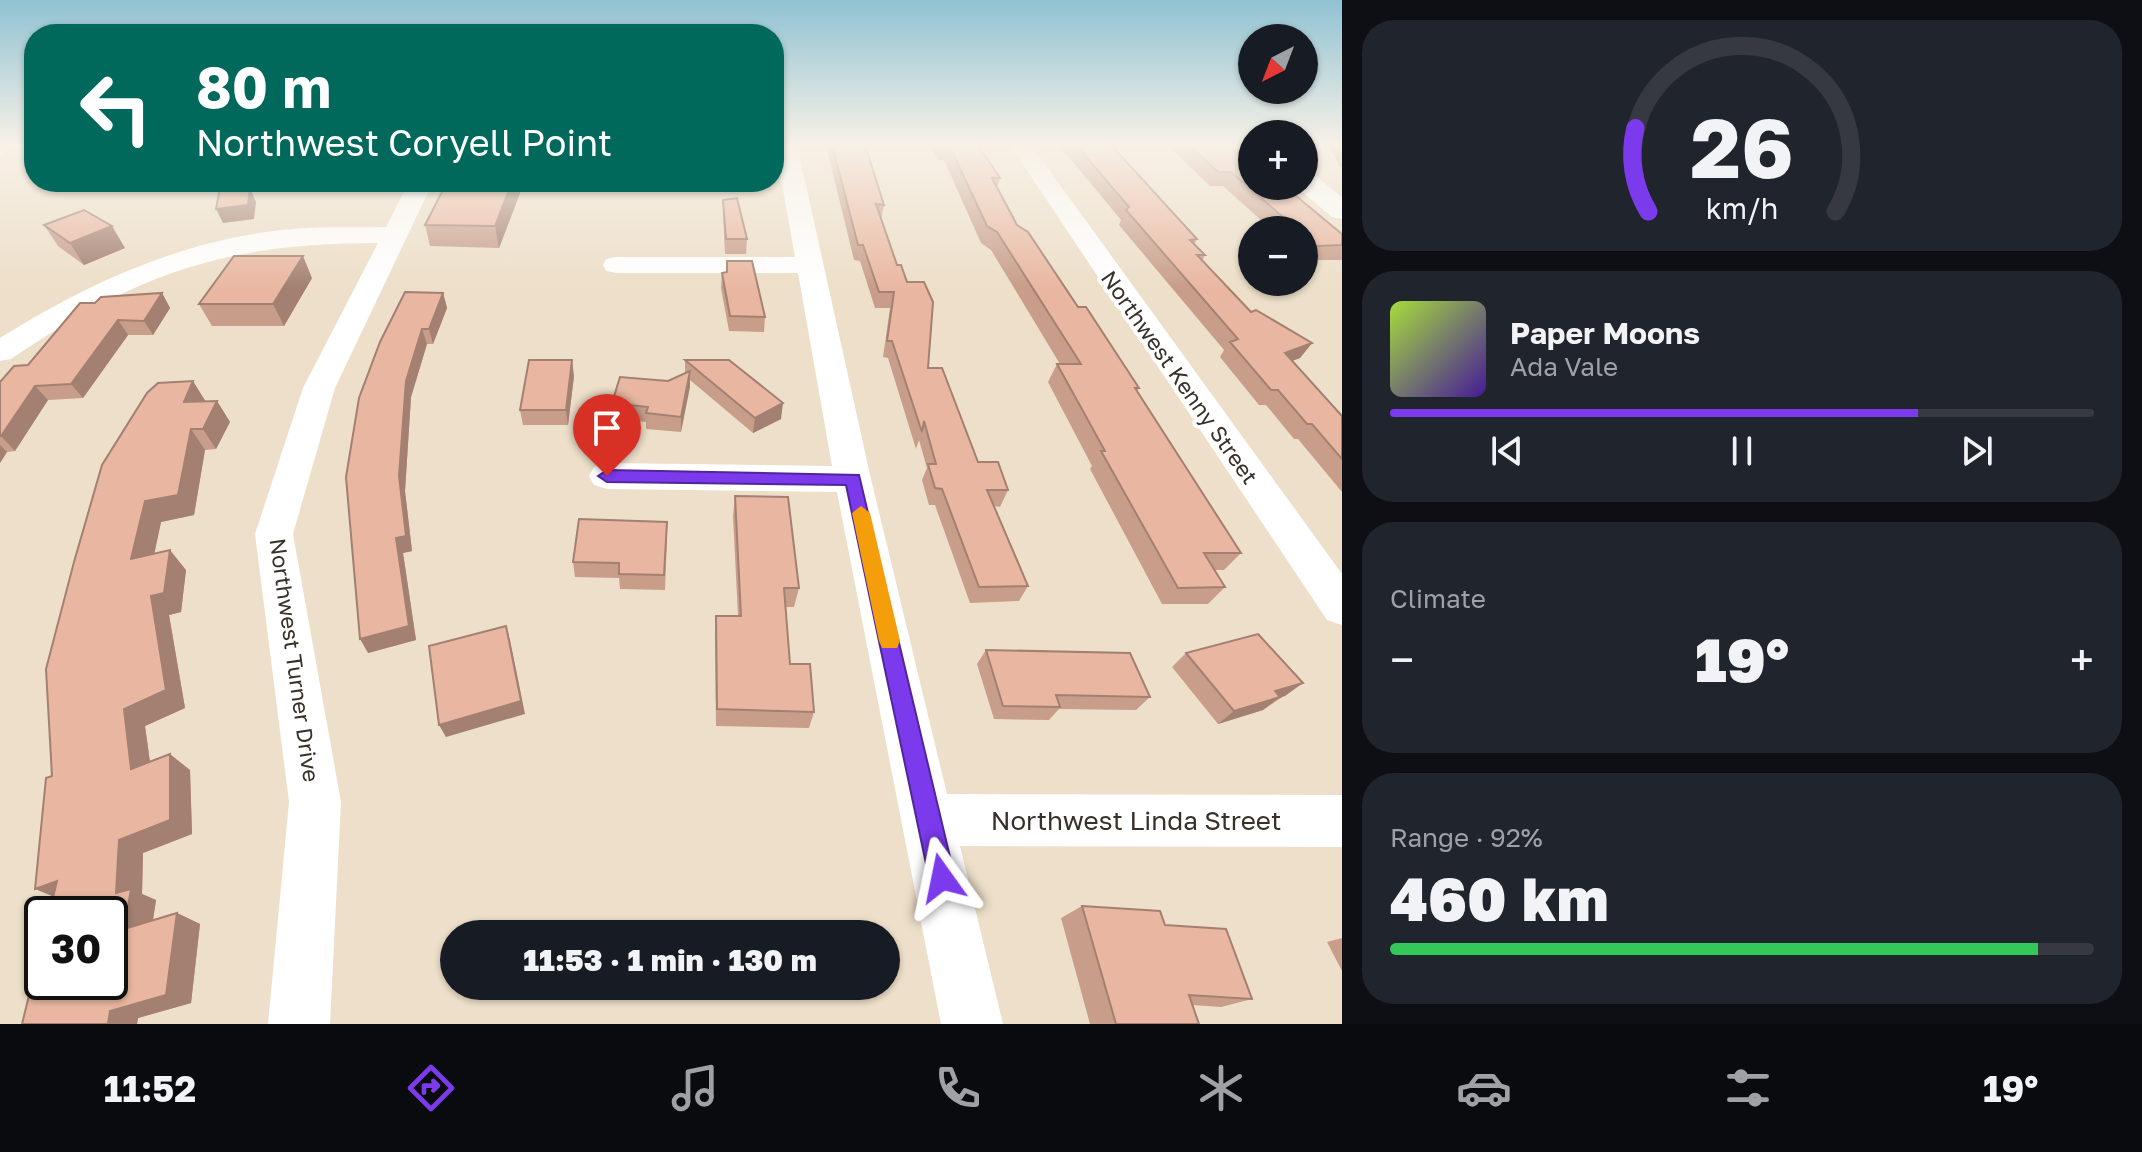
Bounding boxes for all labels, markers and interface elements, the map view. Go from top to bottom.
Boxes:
north arrow [1238,24,1318,104]
map controls [1238,24,1318,296]
text: 80 m [196,53,331,120]
icon: left [64,56,168,160]
text: 26 [1690,95,1794,195]
button: + [1238,120,1318,200]
text: Northwest Coryell Point [196,121,612,164]
text: km/h [1706,191,1778,225]
button: − [1238,216,1318,296]
street label: Northwest Kenny Street [1096,265,1264,489]
text: Paper Moons [1510,315,1700,351]
text: Ada Vale [1510,351,1618,382]
pin [573,394,641,476]
icon: arrive [585,406,629,450]
icon: previous [1485,429,1529,473]
icon: pause [1720,429,1764,473]
icon: next [1955,429,1999,473]
street label: Northwest Turner Drive [265,536,325,784]
text: Climate [1390,583,1486,614]
text: 19° [1695,623,1789,695]
text: − [1390,633,1414,686]
text: + [2070,633,2094,686]
street label: Northwest Linda Street [991,805,1281,836]
text: Range · 92% [1390,822,1543,853]
position arrow [900,836,984,920]
text: 460 km [1390,862,1609,934]
speed limit sign: 30 [24,896,128,1000]
text: 11:53 · 1 min · 130 m [523,942,817,978]
icon: directions [403,1060,459,1116]
icon: music [667,1060,723,1116]
icon: phone [930,1060,986,1116]
icon: climate [1193,1060,1249,1116]
icon: car [1456,1060,1512,1116]
icon: filters [1720,1060,1776,1116]
text: 11:52 [104,1067,196,1110]
text: 19° [1983,1067,2038,1110]

